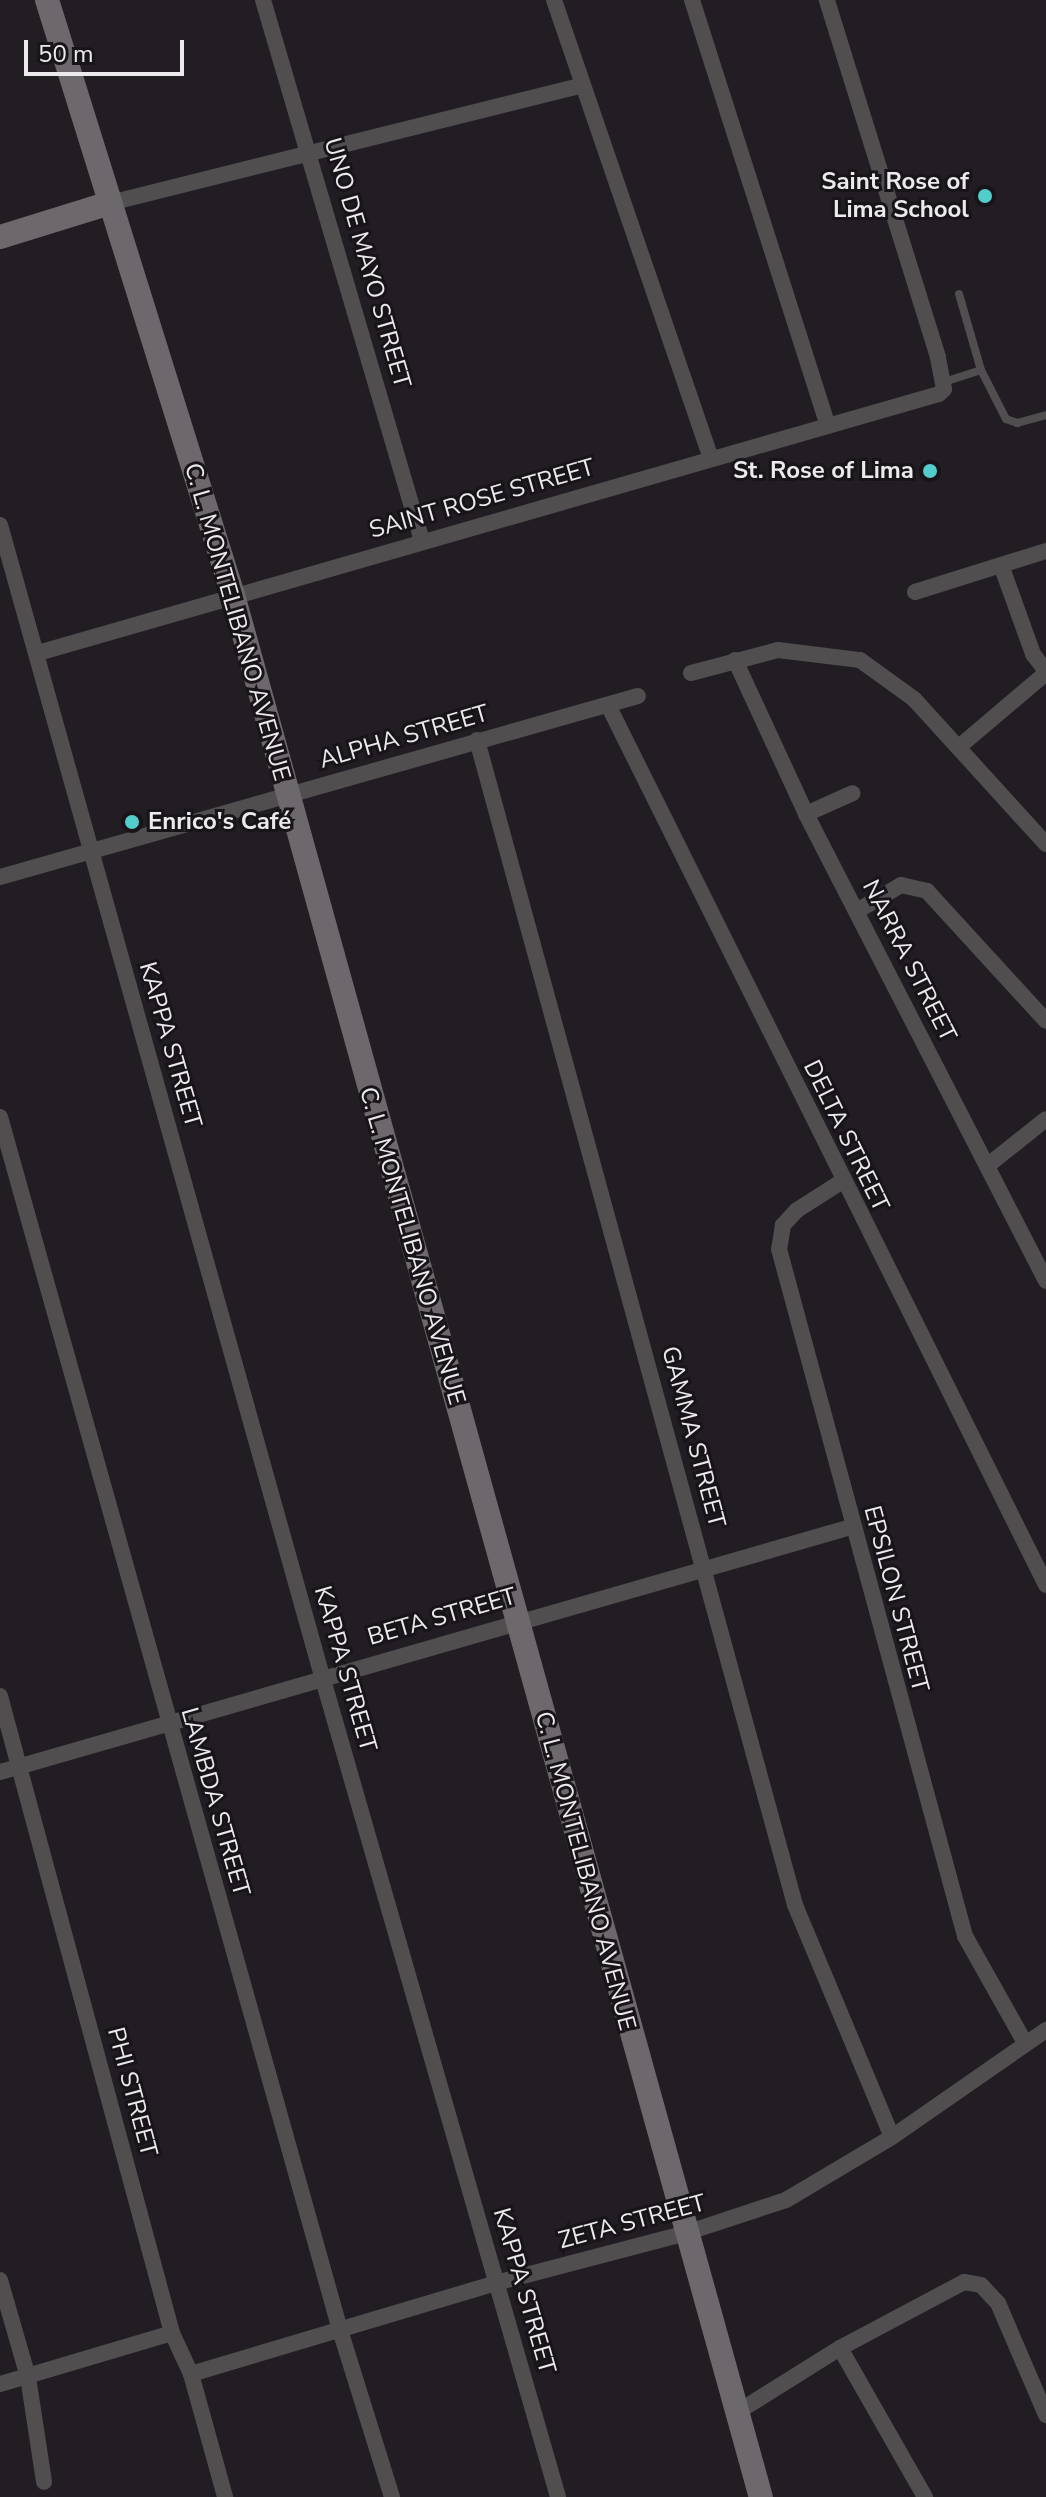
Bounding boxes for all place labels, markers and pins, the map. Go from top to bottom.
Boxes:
place label: Saint Rose of Lima School [821,168,969,224]
marker: Saint Rose of Lima School [976,187,994,205]
place label: St. Rose of Lima [733,457,914,485]
marker: St. Rose of Lima [921,462,939,480]
place label: Enrico's Café [148,808,291,836]
marker: Enrico's Café [123,813,141,831]

